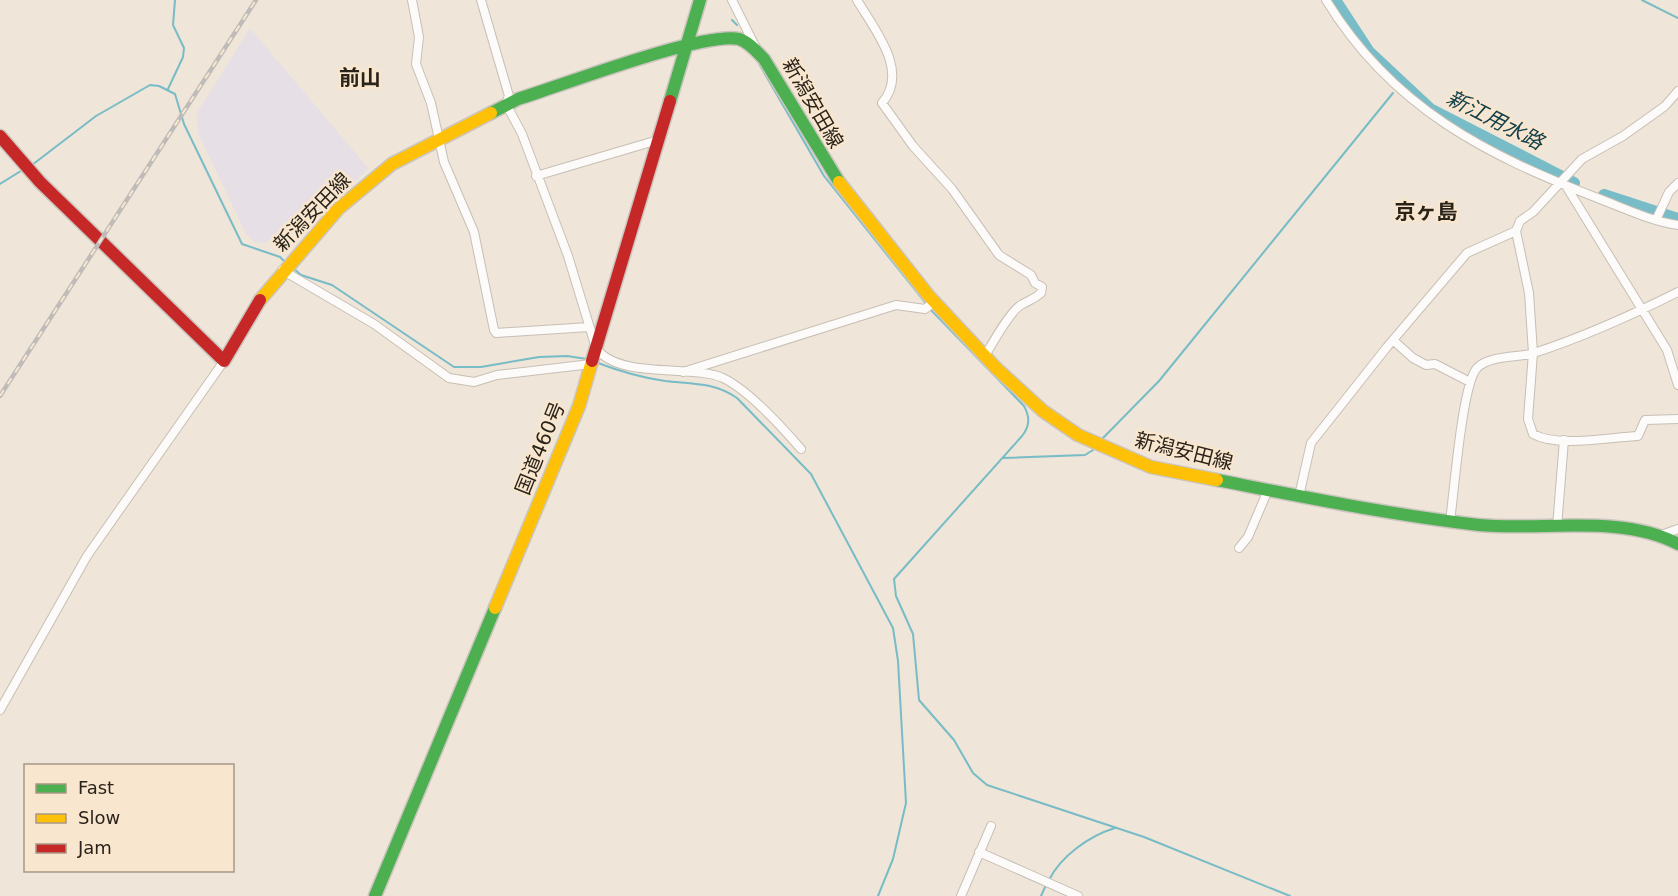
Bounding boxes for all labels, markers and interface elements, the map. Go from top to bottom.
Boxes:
street label: 新潟安田線 [778,54,848,152]
district label: 前山 [339,66,381,90]
water label: 新江用水路 [1443,85,1549,155]
street label: 新潟安田線 [269,168,355,256]
district label: 京ヶ島 [1395,200,1458,224]
street label: 国道460号 [510,398,570,498]
street label: 新潟安田線 [1133,427,1235,475]
legend [24,764,234,872]
text: Fast [78,777,114,798]
text: Slow [78,807,120,828]
text: Jam [77,837,112,858]

